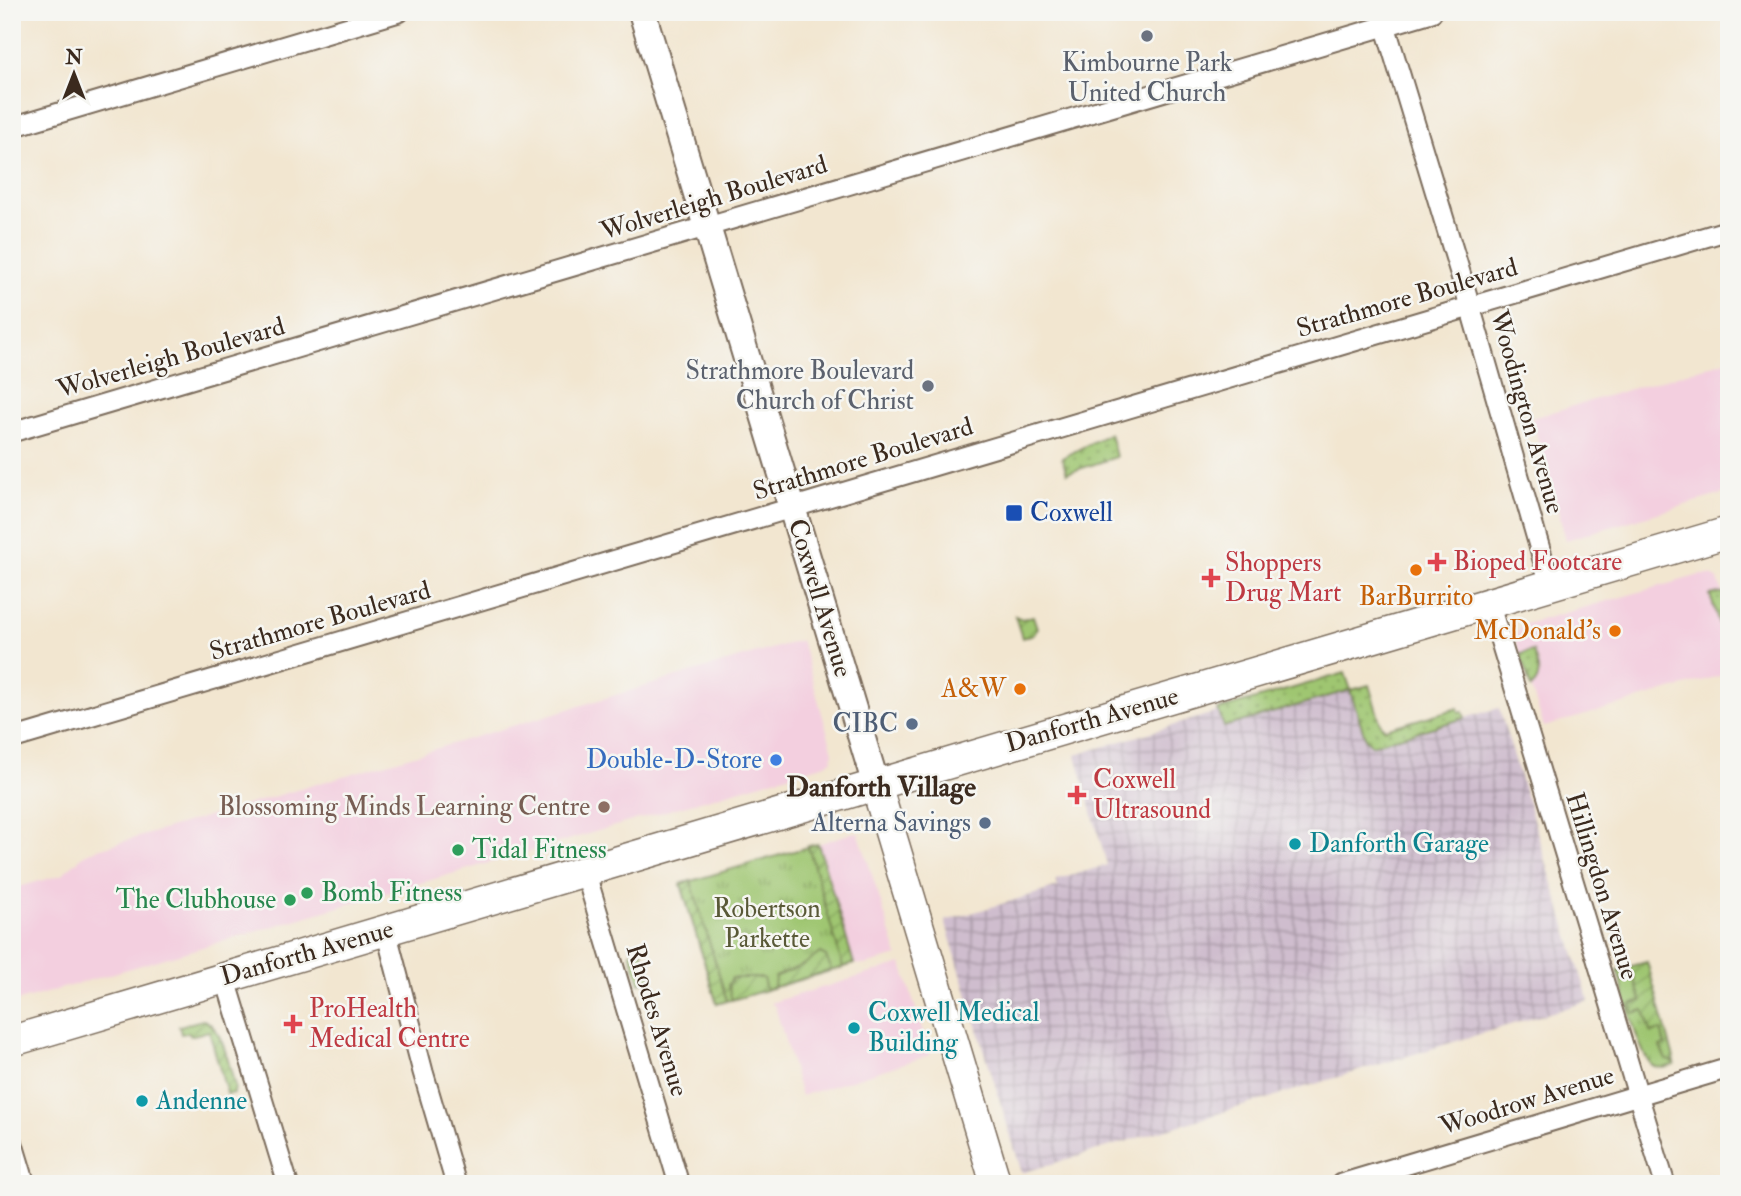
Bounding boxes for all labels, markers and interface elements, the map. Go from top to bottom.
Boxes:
marker: Kimbourne Park United Church [1139,28,1155,44]
north arrow [38,38,108,108]
text: N [64,46,83,70]
place label: Kimbourne Park United Church [1062,47,1233,109]
street label: Wolverleigh Boulevard [596,148,831,248]
street label: Strathmore Boulevard [1293,251,1521,345]
street label: Woodington Avenue [1482,306,1571,518]
street label: Wolverleigh Boulevard [53,310,289,406]
place label: Strathmore Boulevard Church of Christ [686,355,914,417]
marker: Strathmore Boulevard Church of Christ [920,378,936,394]
street label: Strathmore Boulevard [749,410,977,508]
place label: Coxwell [1030,497,1113,529]
marker: Coxwell [1004,503,1024,523]
street label: Coxwell Avenue [781,515,859,681]
place label: Bioped Footcare [1453,546,1622,579]
place label: Shoppers Drug Mart [1225,547,1341,609]
marker: Bioped Footcare [1427,552,1447,572]
marker: BarBurrito [1408,562,1424,578]
marker: Shoppers Drug Mart [1203,570,1219,586]
street label: Strathmore Boulevard [206,574,434,668]
place label: BarBurrito [1359,581,1473,613]
place label: McDonald's [1474,615,1601,647]
marker: McDonald's [1607,623,1623,639]
place label: A&W [940,673,1008,705]
street label: Danforth Avenue [1002,680,1182,760]
marker: A&W [1012,681,1028,697]
place label: CIBC [832,708,898,740]
marker: CIBC [904,716,920,732]
place label: Double-D-Store [586,744,762,776]
marker: Double-D-Store [768,752,784,768]
place label: Coxwell Ultrasound [1093,764,1211,826]
district label: Danforth Village [786,770,976,805]
marker: Coxwell Ultrasound [1067,785,1087,805]
street label: Hillingdon Avenue [1558,788,1646,984]
place label: Blossoming Minds Learning Centre [218,791,590,823]
marker: Blossoming Minds Learning Centre [596,799,612,815]
place label: Alterna Savings [810,807,971,839]
marker: Alterna Savings [977,815,993,831]
place label: Danforth Garage [1309,828,1489,860]
place label: Tidal Fitness [472,834,607,866]
marker: Danforth Garage [1287,836,1303,852]
marker: Tidal Fitness [450,842,466,858]
place label: Bomb Fitness [321,877,462,909]
place label: The Clubhouse [116,884,276,916]
marker: Bomb Fitness [299,885,315,901]
marker: The Clubhouse [282,892,298,908]
park label: Robertson Parkette [713,893,821,955]
street label: Danforth Avenue [217,913,397,993]
street label: Rhodes Avenue [619,940,695,1100]
place label: ProHealth Medical Centre [309,993,470,1055]
place label: Coxwell Medical Building [868,997,1040,1059]
marker: ProHealth Medical Centre [283,1014,303,1034]
marker: Coxwell Medical Building [846,1020,862,1036]
street label: Woodrow Avenue [1435,1059,1618,1143]
place label: Andenne [155,1085,247,1117]
marker: Andenne [134,1093,150,1109]

